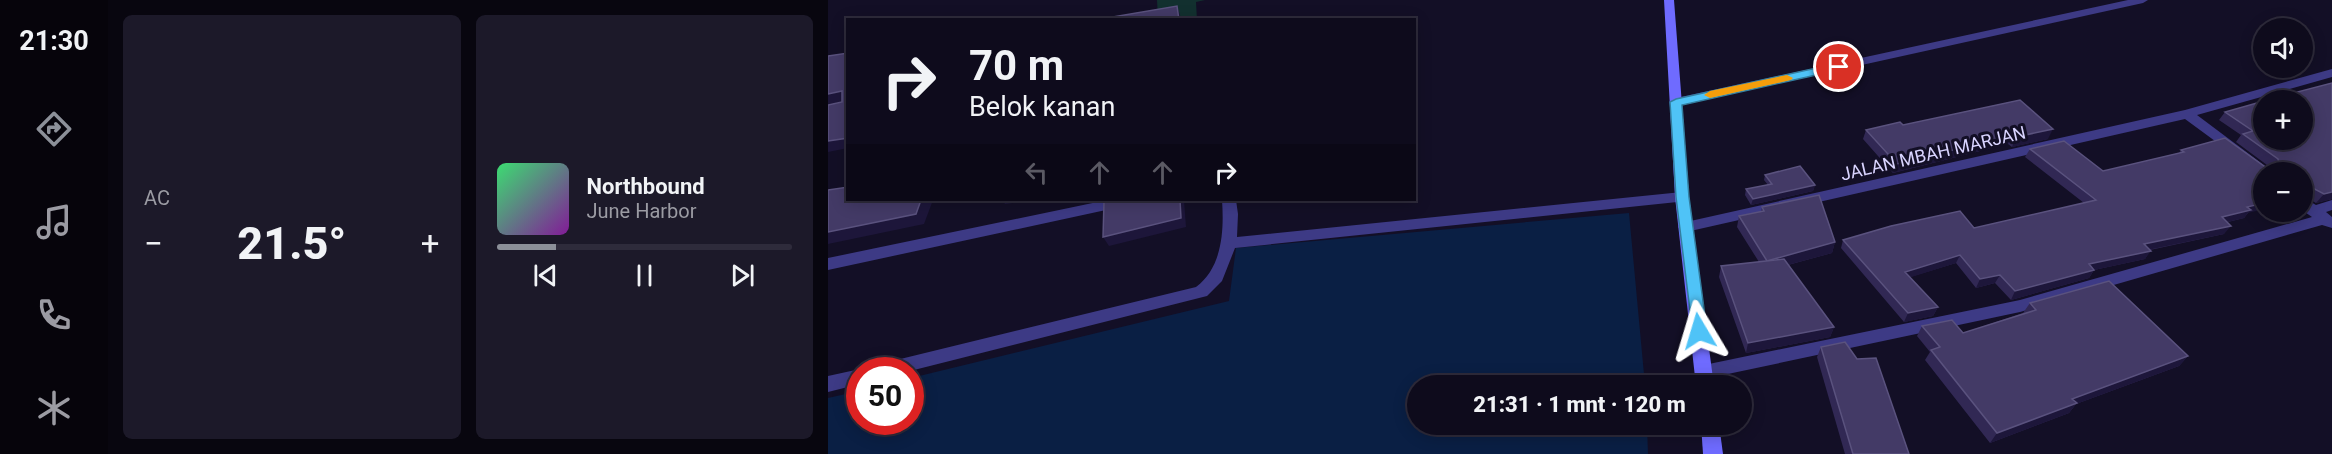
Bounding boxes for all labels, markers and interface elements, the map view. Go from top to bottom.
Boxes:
map controls [2253,18,2313,222]
button: sound [2253,18,2313,78]
text: 21:30 [19,25,89,57]
text: 70 m [969,41,1064,90]
pin [1813,41,1864,92]
icon: right [870,42,948,120]
icon: arrive [1822,50,1855,83]
button: + [2253,90,2313,150]
text: Belok kanan [969,91,1115,123]
icon: directions [33,108,75,150]
street label: JALAN MBAH MARJAN [1838,121,2028,185]
icon: left [1020,156,1053,189]
icon: ahead [1083,156,1116,189]
icon: ahead [1146,156,1179,189]
icon: right [1209,156,1242,189]
button: − [2253,162,2313,222]
text: Northbound [587,174,705,199]
text: AC [144,186,170,210]
text: June Harbor [587,199,697,223]
icon: music [33,201,75,243]
text: 21.5° [237,217,346,270]
text: − [144,224,163,263]
text: + [421,224,439,263]
icon: previous [529,259,562,292]
icon: pause [628,259,661,292]
icon: next [726,259,759,292]
icon: phone [33,294,75,336]
position arrow [1667,299,1731,363]
speed limit sign: 50 [846,357,924,435]
icon: climate [33,387,75,429]
text: 21:31 · 1 mnt · 120 m [1473,392,1686,417]

